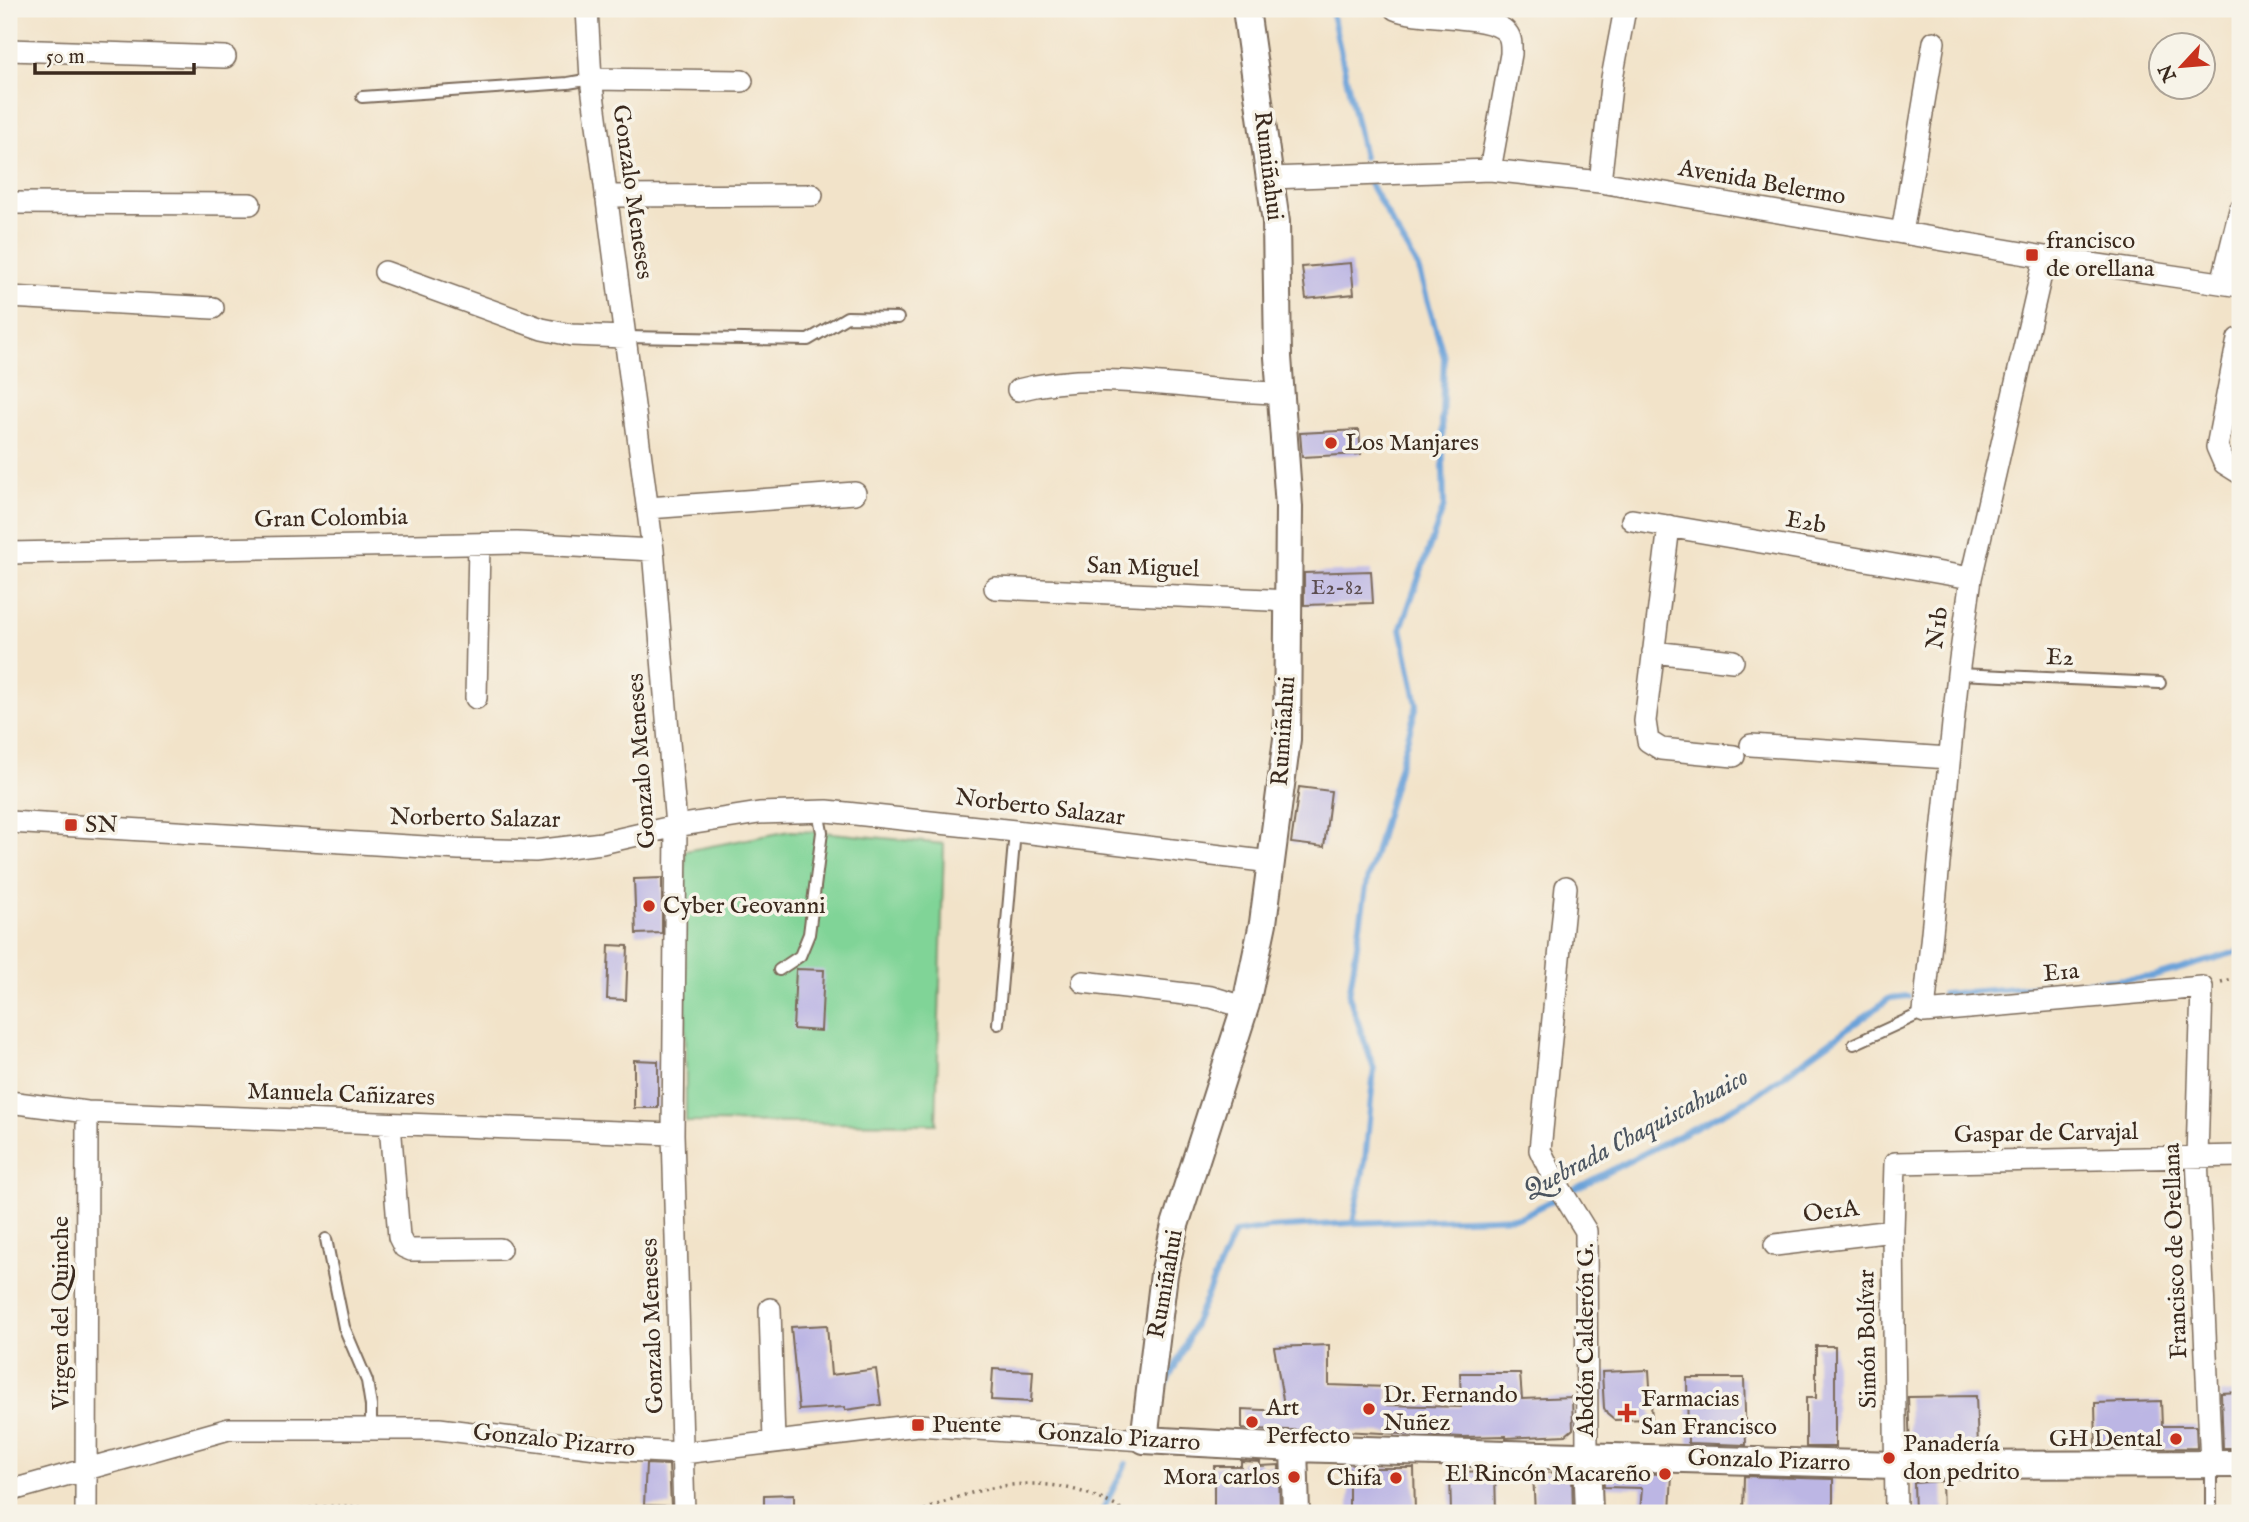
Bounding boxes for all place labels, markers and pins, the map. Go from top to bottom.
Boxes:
place label: francisco de orellana [2046,226,2155,285]
marker: francisco de orellana [2024,247,2040,263]
place label: Los Manjares [1345,428,1479,459]
marker: Los Manjares [1323,435,1339,451]
place label: SN [85,810,118,841]
marker: SN [63,817,79,833]
place label: Cyber Geovanni [663,891,826,922]
marker: Cyber Geovanni [641,898,657,914]
place label: Dr. Fernando Nuñez [1383,1380,1518,1439]
place label: Farmacias San Francisco [1641,1384,1777,1443]
place label: Art Perfecto [1265,1393,1350,1452]
marker: Dr. Fernando Nuñez [1361,1401,1377,1417]
marker: Farmacias San Francisco [1619,1405,1635,1421]
place label: Puente [932,1410,1001,1441]
marker: Art Perfecto [1244,1414,1260,1430]
marker: Puente [910,1417,926,1433]
place label: GH Dental [2049,1424,2162,1455]
place label: Panadería don pedrito [1903,1429,2020,1488]
marker: GH Dental [2168,1431,2184,1447]
marker: Panadería don pedrito [1881,1450,1897,1466]
place label: El Rincón Macareño [1445,1459,1651,1490]
place label: Mora carlos [1163,1462,1280,1493]
place label: Chifa [1327,1463,1383,1494]
marker: El Rincón Macareño [1657,1466,1673,1482]
marker: Mora carlos [1286,1469,1302,1485]
marker: Chifa [1388,1470,1404,1486]

